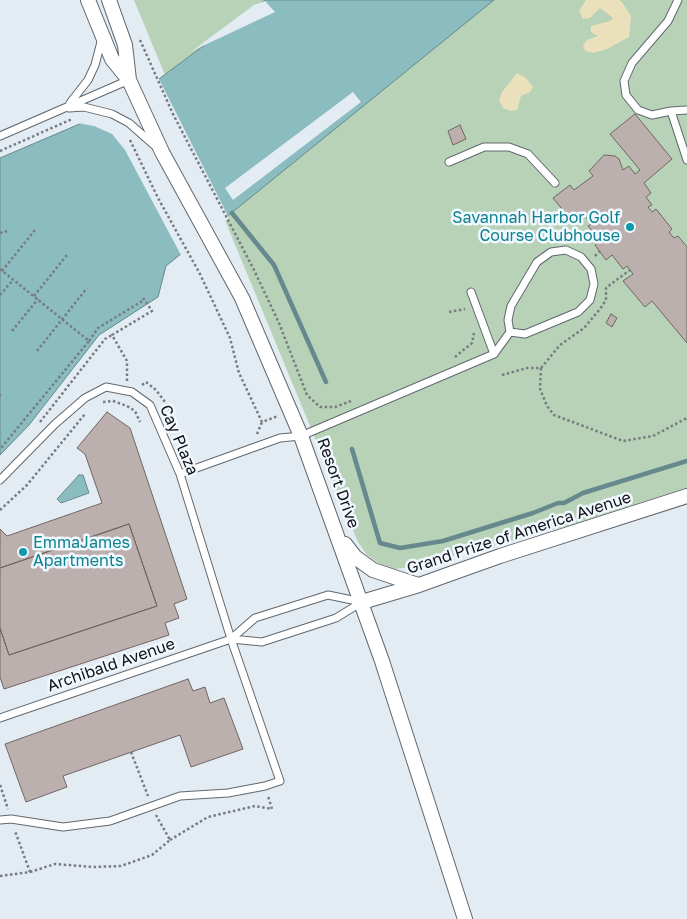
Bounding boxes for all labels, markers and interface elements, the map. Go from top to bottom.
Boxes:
place label: Savannah Harbor Golf Course Clubhouse [452,208,620,246]
marker: Savannah Harbor Golf Course Clubhouse [624,221,636,233]
street label: Cay Plaza [156,402,202,478]
street label: Resort Drive [313,435,363,531]
street label: Grand Prize of America Avenue [404,488,634,578]
place label: EmmaJames Apartments [33,533,130,571]
marker: EmmaJames Apartments [17,546,29,558]
street label: Archibald Avenue [45,634,177,696]

